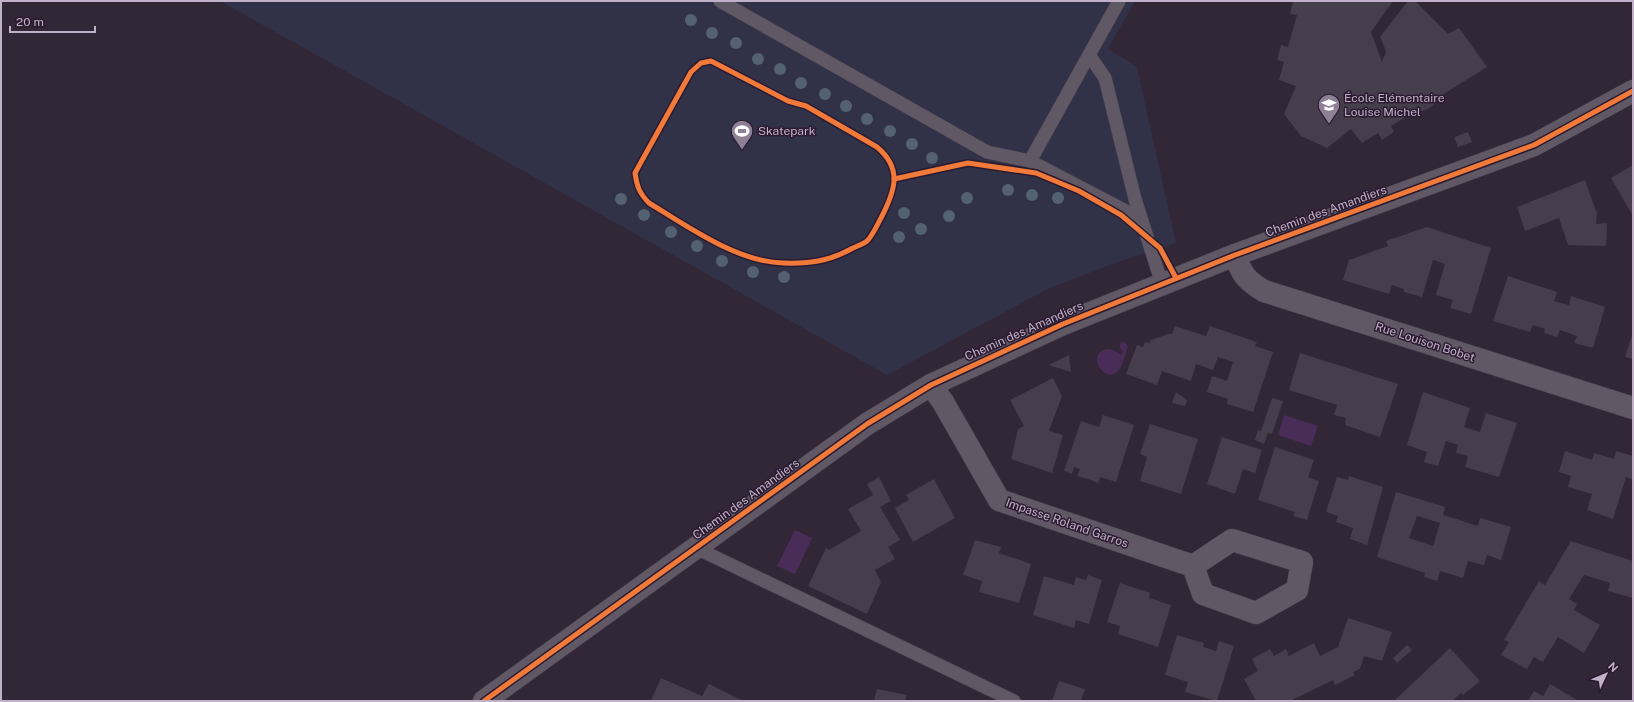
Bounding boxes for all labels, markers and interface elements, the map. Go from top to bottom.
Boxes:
scale bar [10,8,95,34]
text: 20 m [16,15,44,29]
place label: École Elémentaire Louise Michel [1344,91,1445,119]
school or university icon: École Elémentaire Louise Michel [1316,92,1342,125]
sports icon: Skatepark [729,118,755,151]
place label: Skatepark [758,124,816,138]
street label: Chemin des Amandiers [1263,183,1389,239]
street label: Chemin des Amandiers [963,299,1085,363]
street label: Rue Louison Bobet [1373,319,1477,365]
street label: Chemin des Amandiers [690,456,802,542]
street label: Impasse Roland Garros [1004,495,1130,551]
north arrow [1586,654,1626,694]
text: N [1606,660,1620,674]

